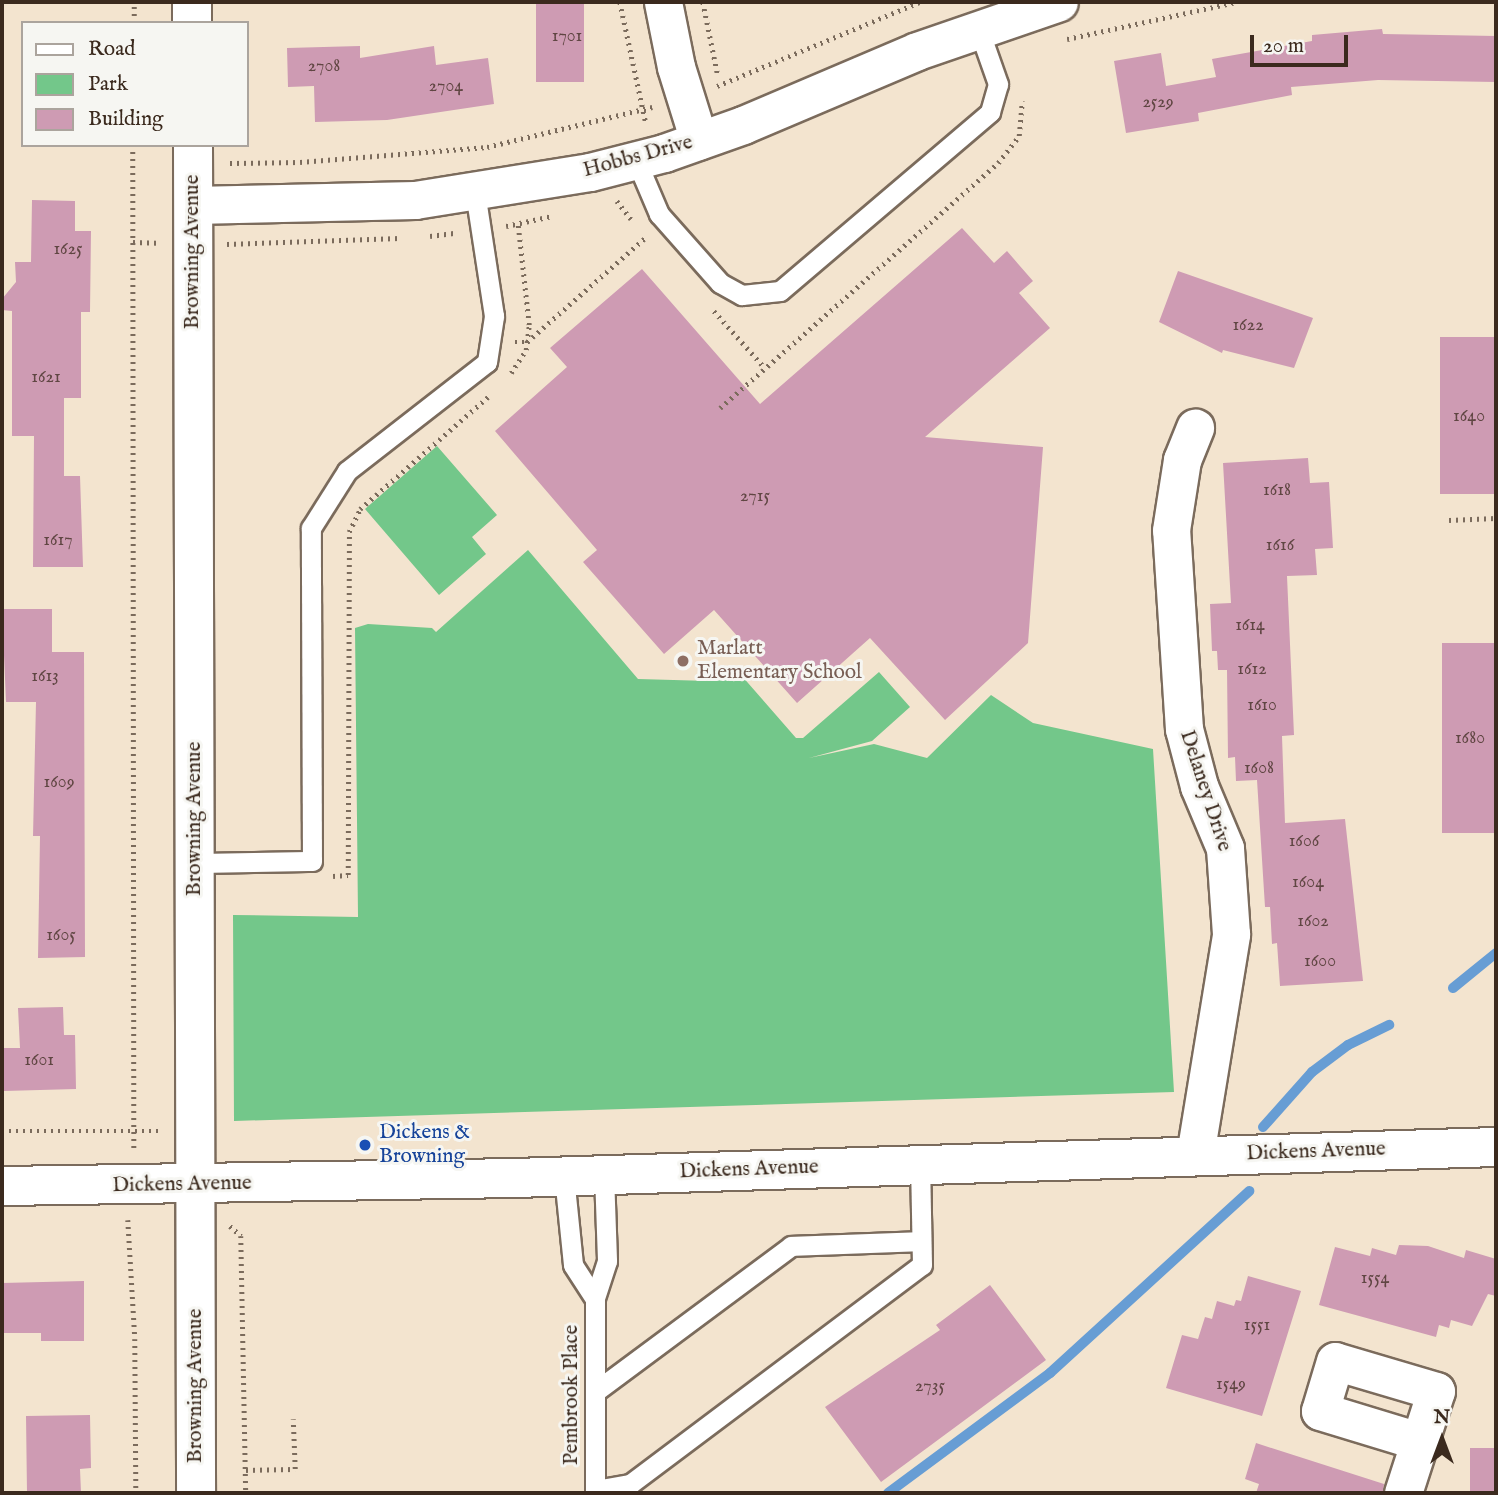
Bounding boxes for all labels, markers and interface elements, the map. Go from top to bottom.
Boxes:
legend [21,21,248,147]
scale bar [1253,21,1351,65]
house number: 1701 [552,26,582,48]
text: 20 m [1263,33,1304,60]
text: Road [88,36,135,63]
house number: 2708 [308,56,340,78]
text: Park [88,71,128,98]
house number: 2704 [429,76,463,98]
house number: 2529 [1142,92,1174,114]
text: Building [88,106,163,133]
street label: Hobbs Drive [580,130,696,184]
street label: Browning Avenue [180,175,206,329]
house number: 1625 [53,239,83,261]
house number: 1622 [1232,315,1264,337]
house number: 1621 [31,367,61,389]
house number: 1640 [1453,406,1485,428]
house number: 1618 [1263,480,1291,502]
house number: 2715 [740,486,770,508]
house number: 1617 [43,530,73,552]
house number: 1616 [1266,535,1294,557]
house number: 1614 [1235,615,1265,637]
place label: Marlatt Elementary School [697,636,862,686]
marker: Marlatt Elementary School [675,653,691,669]
house number: 1612 [1237,659,1267,681]
house number: 1613 [31,666,59,688]
house number: 1610 [1247,695,1277,717]
street label: Delaney Drive [1174,727,1236,855]
house number: 1680 [1455,728,1485,750]
street label: Browning Avenue [182,742,208,896]
house number: 1608 [1244,758,1274,780]
house number: 1609 [44,772,74,794]
house number: 1606 [1289,831,1319,853]
house number: 1604 [1292,872,1324,894]
house number: 1602 [1297,911,1329,933]
house number: 1605 [46,925,76,947]
house number: 1600 [1304,951,1336,973]
house number: 1601 [24,1050,54,1072]
place label: Dickens & Browning [379,1120,470,1170]
marker: Dickens & Browning [357,1137,373,1153]
street label: Dickens Avenue [1246,1137,1386,1167]
street label: Dickens Avenue [679,1155,819,1185]
street label: Dickens Avenue [112,1171,252,1199]
house number: 1554 [1361,1268,1389,1290]
street label: Browning Avenue [183,1309,209,1463]
house number: 1551 [1244,1315,1270,1337]
street label: Pembrook Place [559,1325,585,1465]
house number: 1549 [1216,1374,1246,1396]
house number: 2735 [915,1376,945,1398]
north arrow [1407,1404,1477,1474]
text: N [1434,1406,1450,1430]

